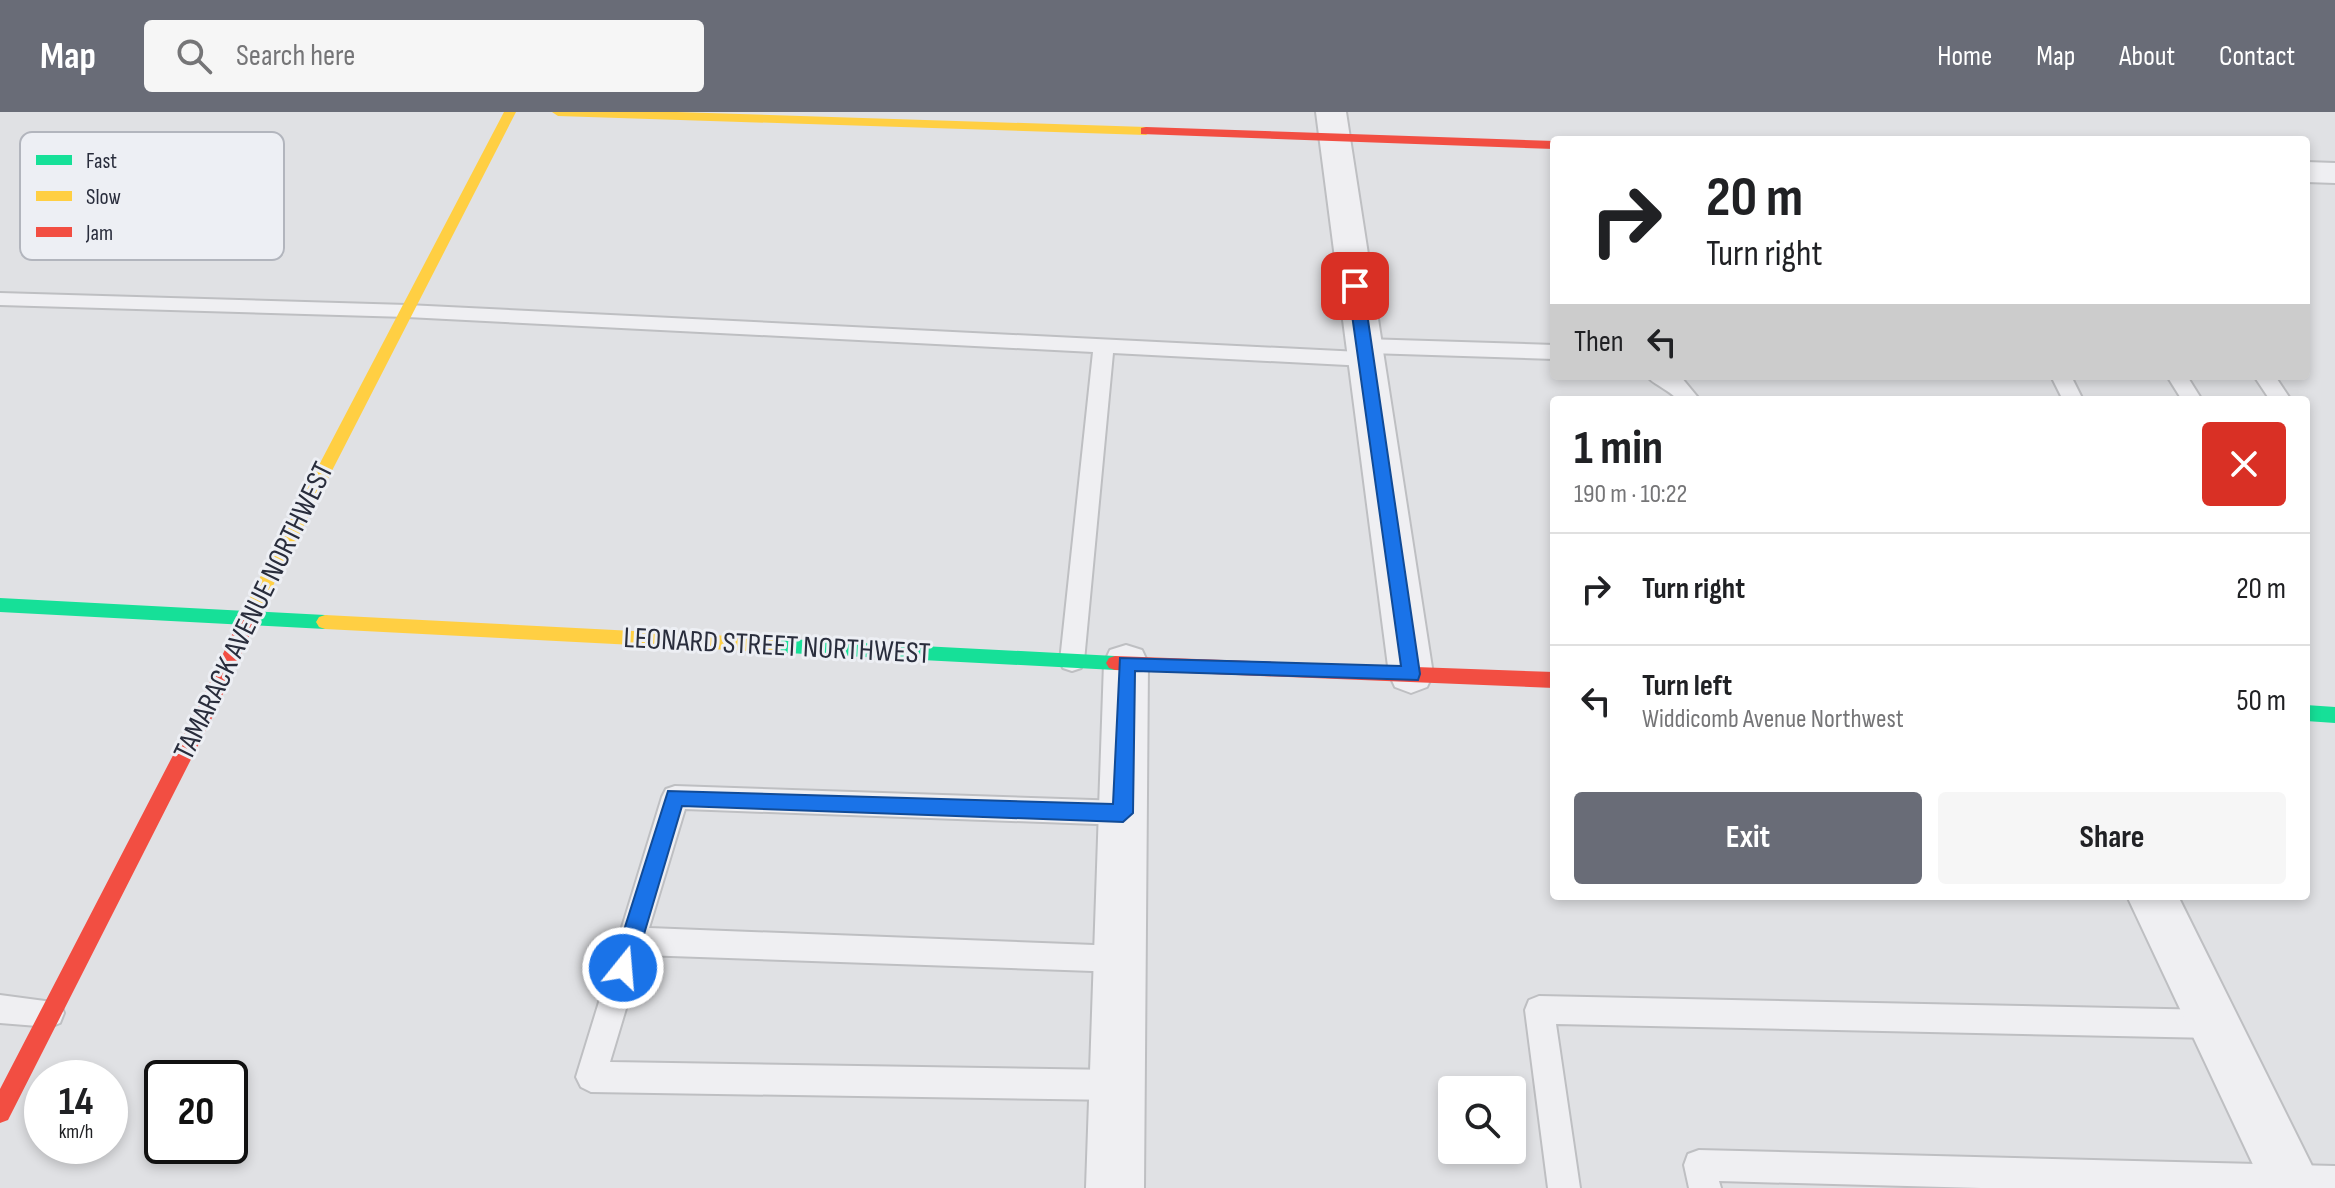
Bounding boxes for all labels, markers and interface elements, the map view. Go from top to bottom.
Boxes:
search box [144,20,704,92]
text: Map [40,34,96,79]
icon: search [172,34,216,78]
text: Search here [236,38,355,74]
text: Home [1937,40,1992,73]
text: Map [2036,40,2075,73]
text: About [2119,40,2175,73]
text: Contact [2219,40,2295,73]
legend [20,132,284,260]
text: Fast [86,148,117,175]
text: 20 m [1706,165,1803,232]
icon: right [1574,168,1678,272]
text: Slow [86,184,121,211]
text: Jam [85,220,113,247]
text: Turn right [1706,233,1823,276]
pin [1321,252,1389,320]
icon: arrive [1333,264,1377,308]
icon: left [1640,320,1684,364]
text: Then [1574,324,1624,360]
text: 1 min [1574,420,1663,477]
button: close [2202,422,2286,506]
street label: TAMARACK AVENUE NORTHWEST [166,456,342,766]
text: 190 m · 10:22 [1574,479,1687,510]
icon: right [1574,567,1618,611]
text: Turn right [1642,571,1745,607]
text: 20 m [2236,571,2286,607]
street label: LEONARD STREET NORTHWEST [623,620,931,672]
text: Turn left [1642,668,1732,704]
icon: left [1574,679,1618,723]
text: 50 m [2237,683,2286,719]
text: Widdicomb Avenue Northwest [1642,704,1904,735]
button: Exit [1574,792,1922,884]
button: Share [1938,792,2286,884]
position arrow [581,926,665,1010]
speed limit sign: 20 [144,1060,248,1164]
map controls [1438,1076,1526,1164]
button: search [1438,1076,1526,1164]
text: 14 [59,1078,93,1126]
text: km/h [59,1120,93,1144]

